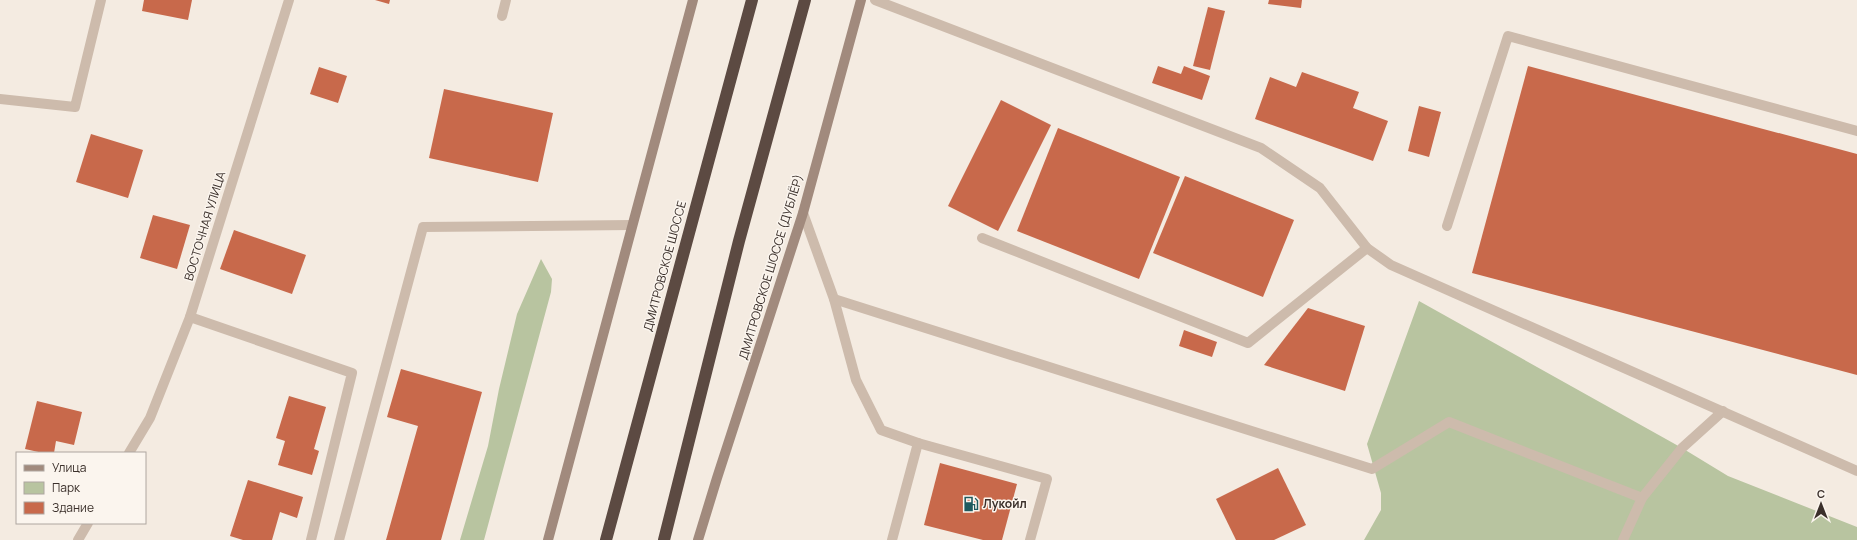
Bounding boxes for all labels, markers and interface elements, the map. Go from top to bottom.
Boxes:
street label: ВОСТОЧНАЯ УЛИЦА [180,169,229,283]
street label: ДМИТРОВСКОЕ ШОССЕ (ДУБЛЁР) [734,172,807,362]
street label: ДМИТРОВСКОЕ ШОССЕ [639,199,690,333]
legend [16,452,146,524]
text: Улица [52,459,86,476]
text: Парк [52,479,81,496]
north arrow [1801,484,1841,524]
text: С [1817,486,1825,501]
fuel station icon: Лукойл [962,495,980,513]
place label: Лукойл [983,495,1027,512]
text: Здание [52,499,94,516]

